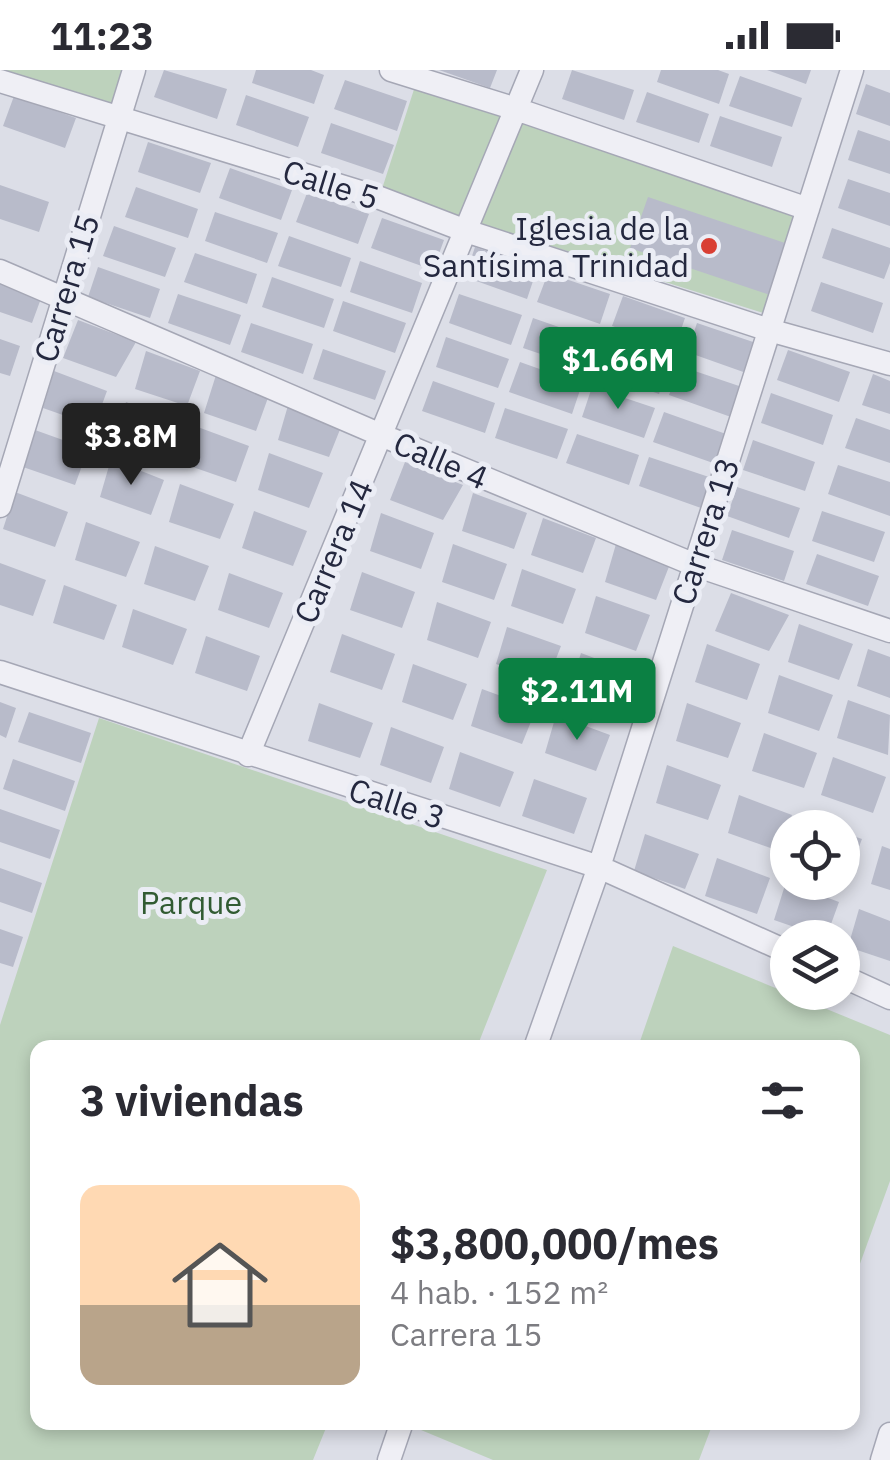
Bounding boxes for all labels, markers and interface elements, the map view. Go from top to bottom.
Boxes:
text: 11:23 [50,11,154,60]
street label: Calle 5 [278,150,384,218]
place label: Iglesia de la Santísima Trinidad [423,207,689,286]
street label: Carrera 15 [24,209,108,367]
marker: Iglesia de la Santísima Trinidad [698,235,720,257]
pin: $1.66M [537,327,699,412]
text: $1.66M [562,338,674,380]
pin: $3.8M [61,403,201,488]
text: $3.8M [84,414,178,456]
street label: Calle 4 [387,421,495,499]
street label: Carrera 13 [661,452,749,610]
street label: Carrera 14 [284,473,382,629]
pin: $2.11M [496,658,658,743]
text: $2.11M [521,669,633,711]
street label: Calle 3 [344,768,450,838]
map controls [770,810,860,1010]
button: locate [770,810,860,900]
park label: Parque [140,881,242,923]
button: layers [770,920,860,1010]
text: 3 viviendas [80,1073,304,1128]
icon: filters [755,1073,810,1128]
text: $3,800,000/mes [390,1216,719,1271]
icon: home [160,1225,280,1345]
text: 4 hab. · 152 m² [390,1271,608,1313]
text: Carrera 15 [390,1313,543,1355]

